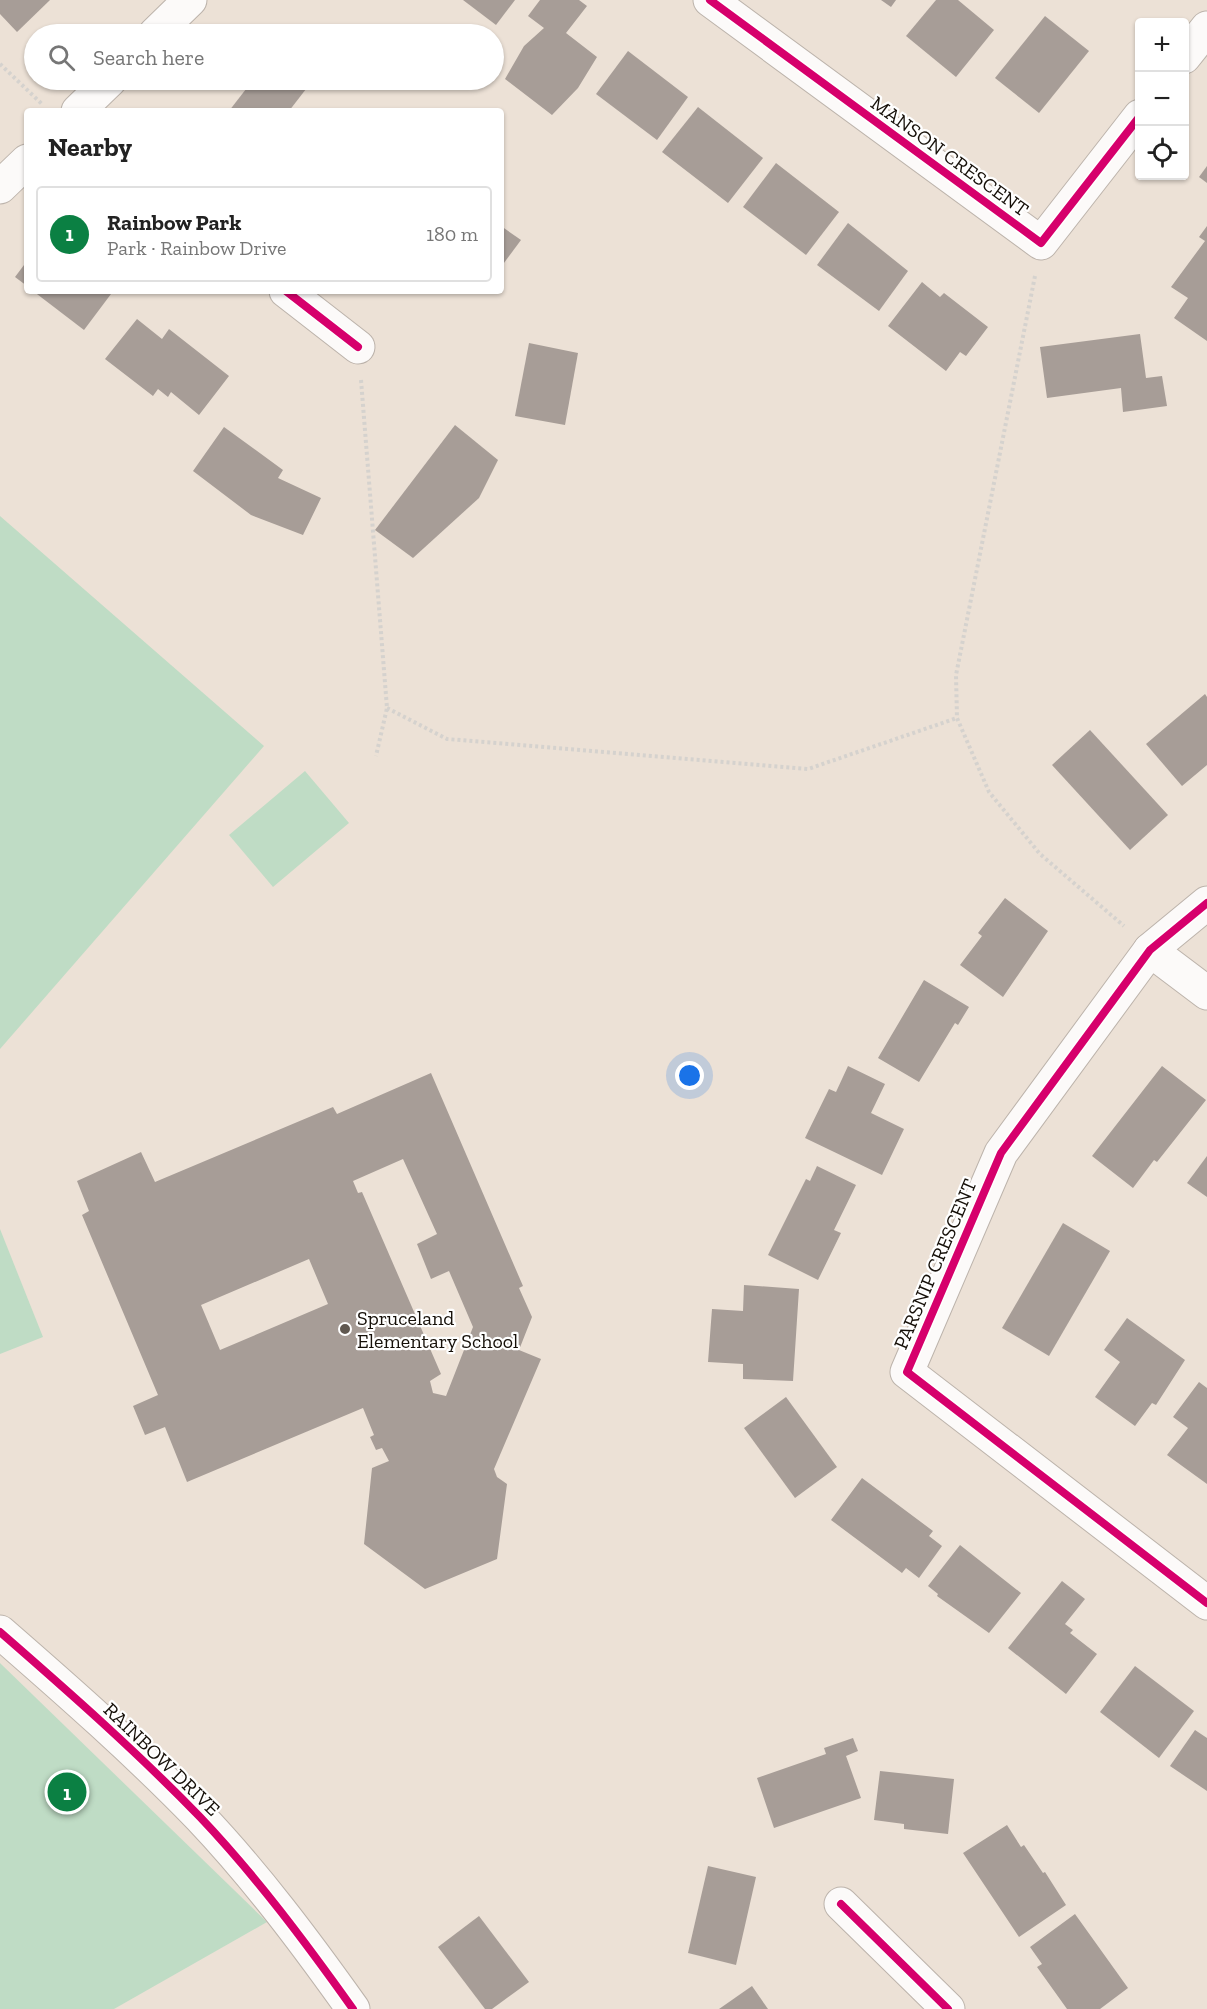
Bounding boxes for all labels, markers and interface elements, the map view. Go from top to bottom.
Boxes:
map controls [1135,18,1189,180]
button: + [1135,18,1189,72]
search box [24,24,504,90]
icon: search [45,41,78,74]
text: Search here [93,44,204,71]
button: − [1135,72,1189,126]
street label: MANSON CRESCENT [866,91,1034,221]
button: locate [1135,126,1189,180]
text: Nearby [48,131,132,163]
text: Rainbow Park [107,209,241,236]
text: 1 [65,222,74,246]
text: 180 m [426,222,478,246]
text: Park · Rainbow Drive [107,236,286,260]
your location [675,1061,704,1090]
street label: PARSNIP CRESCENT [888,1175,982,1353]
place label: Spruceland Elementary School [357,1306,518,1353]
marker: Spruceland Elementary School [338,1322,352,1336]
street label: RAINBOW DRIVE [99,1697,225,1821]
pin: 1 [48,1770,86,1814]

